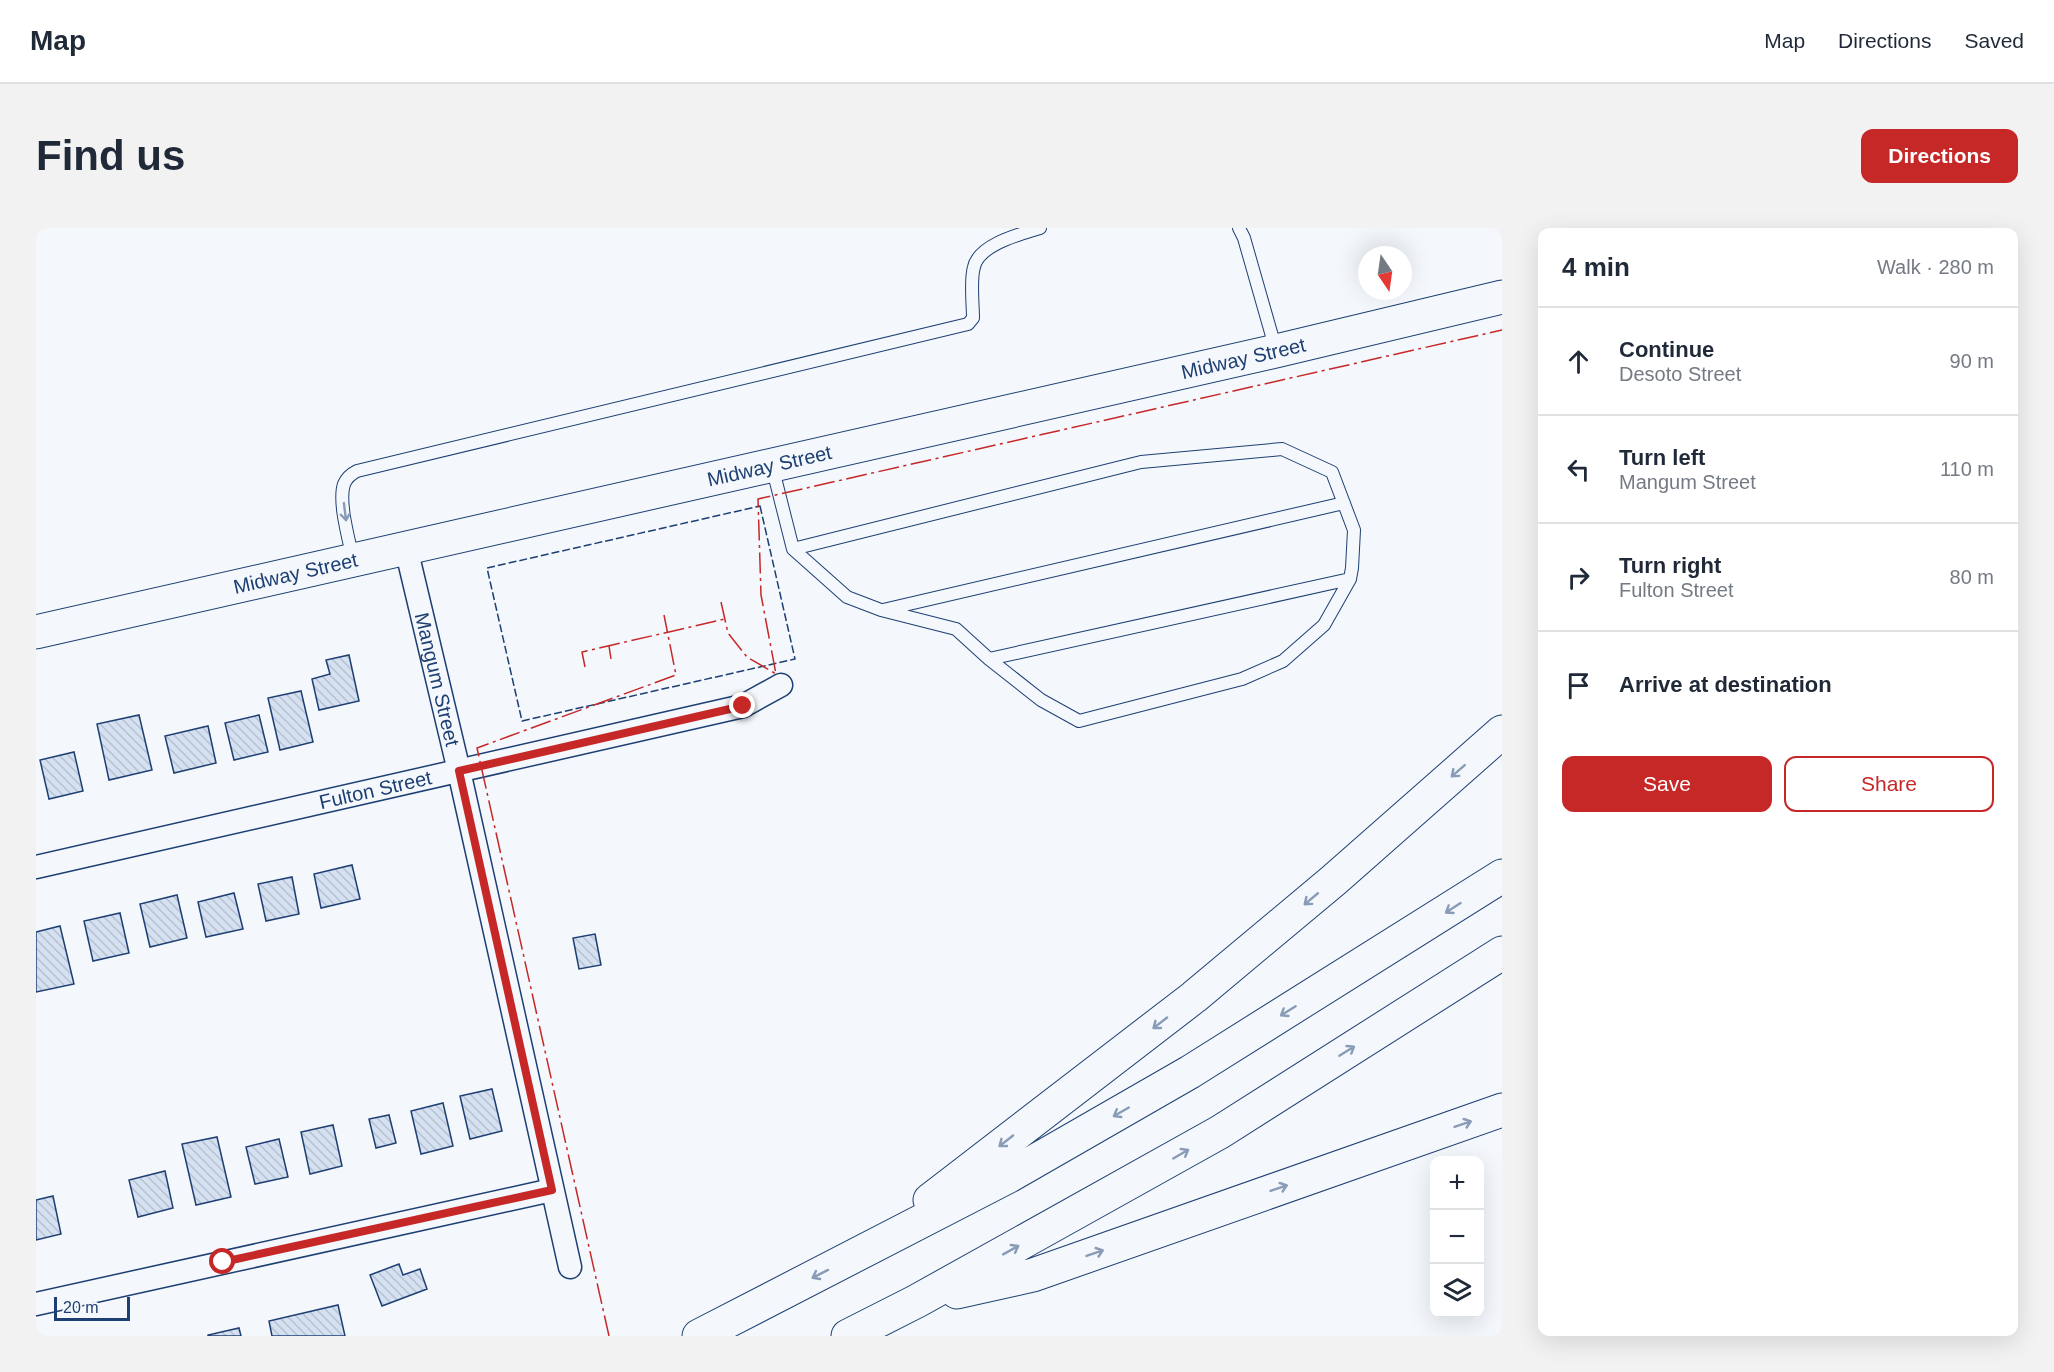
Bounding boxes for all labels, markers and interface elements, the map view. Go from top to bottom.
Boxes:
text: Map [30,25,86,56]
text: Map [1764,29,1805,52]
text: Directions [1838,29,1931,52]
text: Saved [1964,29,2024,52]
button: Directions [1861,129,2018,183]
text: Find us [36,132,185,179]
north arrow [1358,246,1412,300]
text: 4 min [1562,252,1630,282]
text: Walk · 280 m [1877,256,1994,278]
street label: Midway Street [1179,333,1308,383]
text: Continue [1619,337,1714,362]
icon: ahead [1562,345,1595,378]
text: 90 m [1950,350,1994,372]
text: Desoto Street [1619,363,1741,385]
street label: Midway Street [705,441,834,491]
text: Turn left [1619,445,1705,470]
icon: left [1562,453,1595,486]
text: 110 m [1940,458,1994,480]
text: Mangum Street [1619,471,1756,493]
one-way arrow [340,502,351,522]
street label: Midway Street [231,548,360,598]
text: Turn right [1619,553,1721,578]
icon: right [1562,561,1595,594]
text: 80 m [1950,566,1994,588]
text: Fulton Street [1619,579,1734,601]
street label: Mangum Street [411,610,464,749]
icon: arrive [1562,669,1595,702]
text: Arrive at destination [1619,672,1832,697]
route end [729,692,755,718]
button: Save [1562,756,1772,812]
button: Share [1784,756,1994,812]
one-way arrow [1451,764,1466,778]
street label: Fulton Street [317,766,434,813]
one-way arrow [1303,892,1319,905]
one-way arrow [1445,902,1462,914]
one-way arrow [1280,1006,1297,1018]
one-way arrow [1153,1016,1169,1029]
one-way arrow [1338,1045,1355,1057]
one-way arrow [1113,1106,1130,1118]
one-way arrow [1453,1117,1472,1128]
one-way arrow [998,1135,1014,1148]
one-way arrow [1172,1148,1189,1160]
map controls [1430,1156,1484,1318]
button: + [1430,1156,1484,1210]
one-way arrow [1269,1181,1288,1192]
button: − [1430,1210,1484,1264]
one-way arrow [1002,1244,1019,1256]
one-way arrow [1085,1246,1104,1257]
route start [209,1248,235,1274]
button: layers [1430,1264,1484,1318]
one-way arrow [811,1269,829,1280]
scale bar [54,1294,130,1322]
text: 20 m [63,1299,99,1316]

